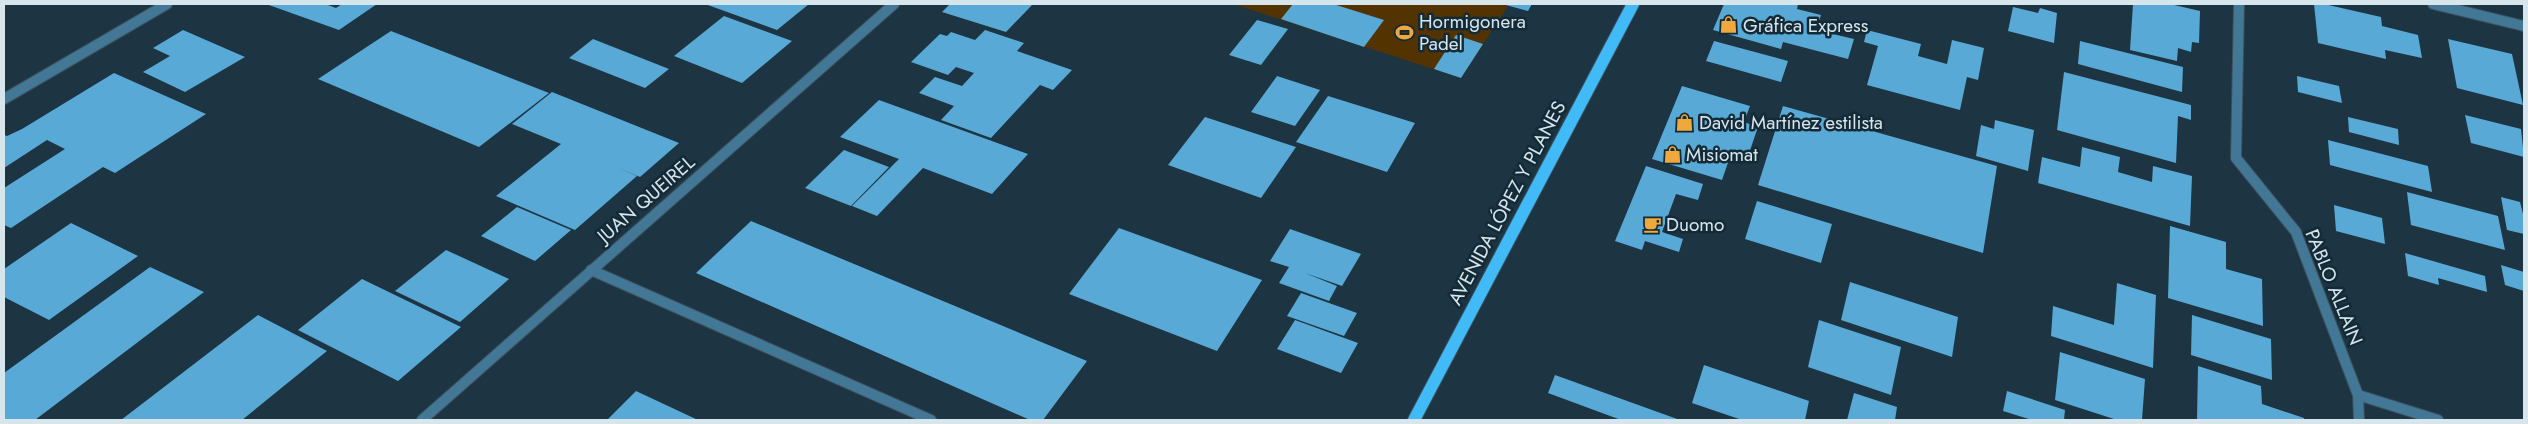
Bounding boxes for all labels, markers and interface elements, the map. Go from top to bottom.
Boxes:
place label: Hormigonera Padel [1419,8,1526,57]
place label: Gráfica Express [1743,12,1869,39]
shop icon: Gráfica Express [1719,15,1739,35]
sports icon: Hormigonera Padel [1395,22,1415,42]
street label: AVENIDA LÓPEZ Y PLANES [1442,96,1572,310]
place label: David Martínez estilista [1699,109,1883,136]
shop icon: David Martínez estilista [1675,112,1695,132]
place label: Misiomat [1686,141,1758,168]
shop icon: Misiomat [1662,144,1682,164]
street label: JUAN QUEIREL [589,149,701,251]
place label: Duomo [1666,211,1724,238]
cafe icon: Duomo [1642,214,1662,234]
street label: PABLO ALLAIN [2298,225,2370,349]

